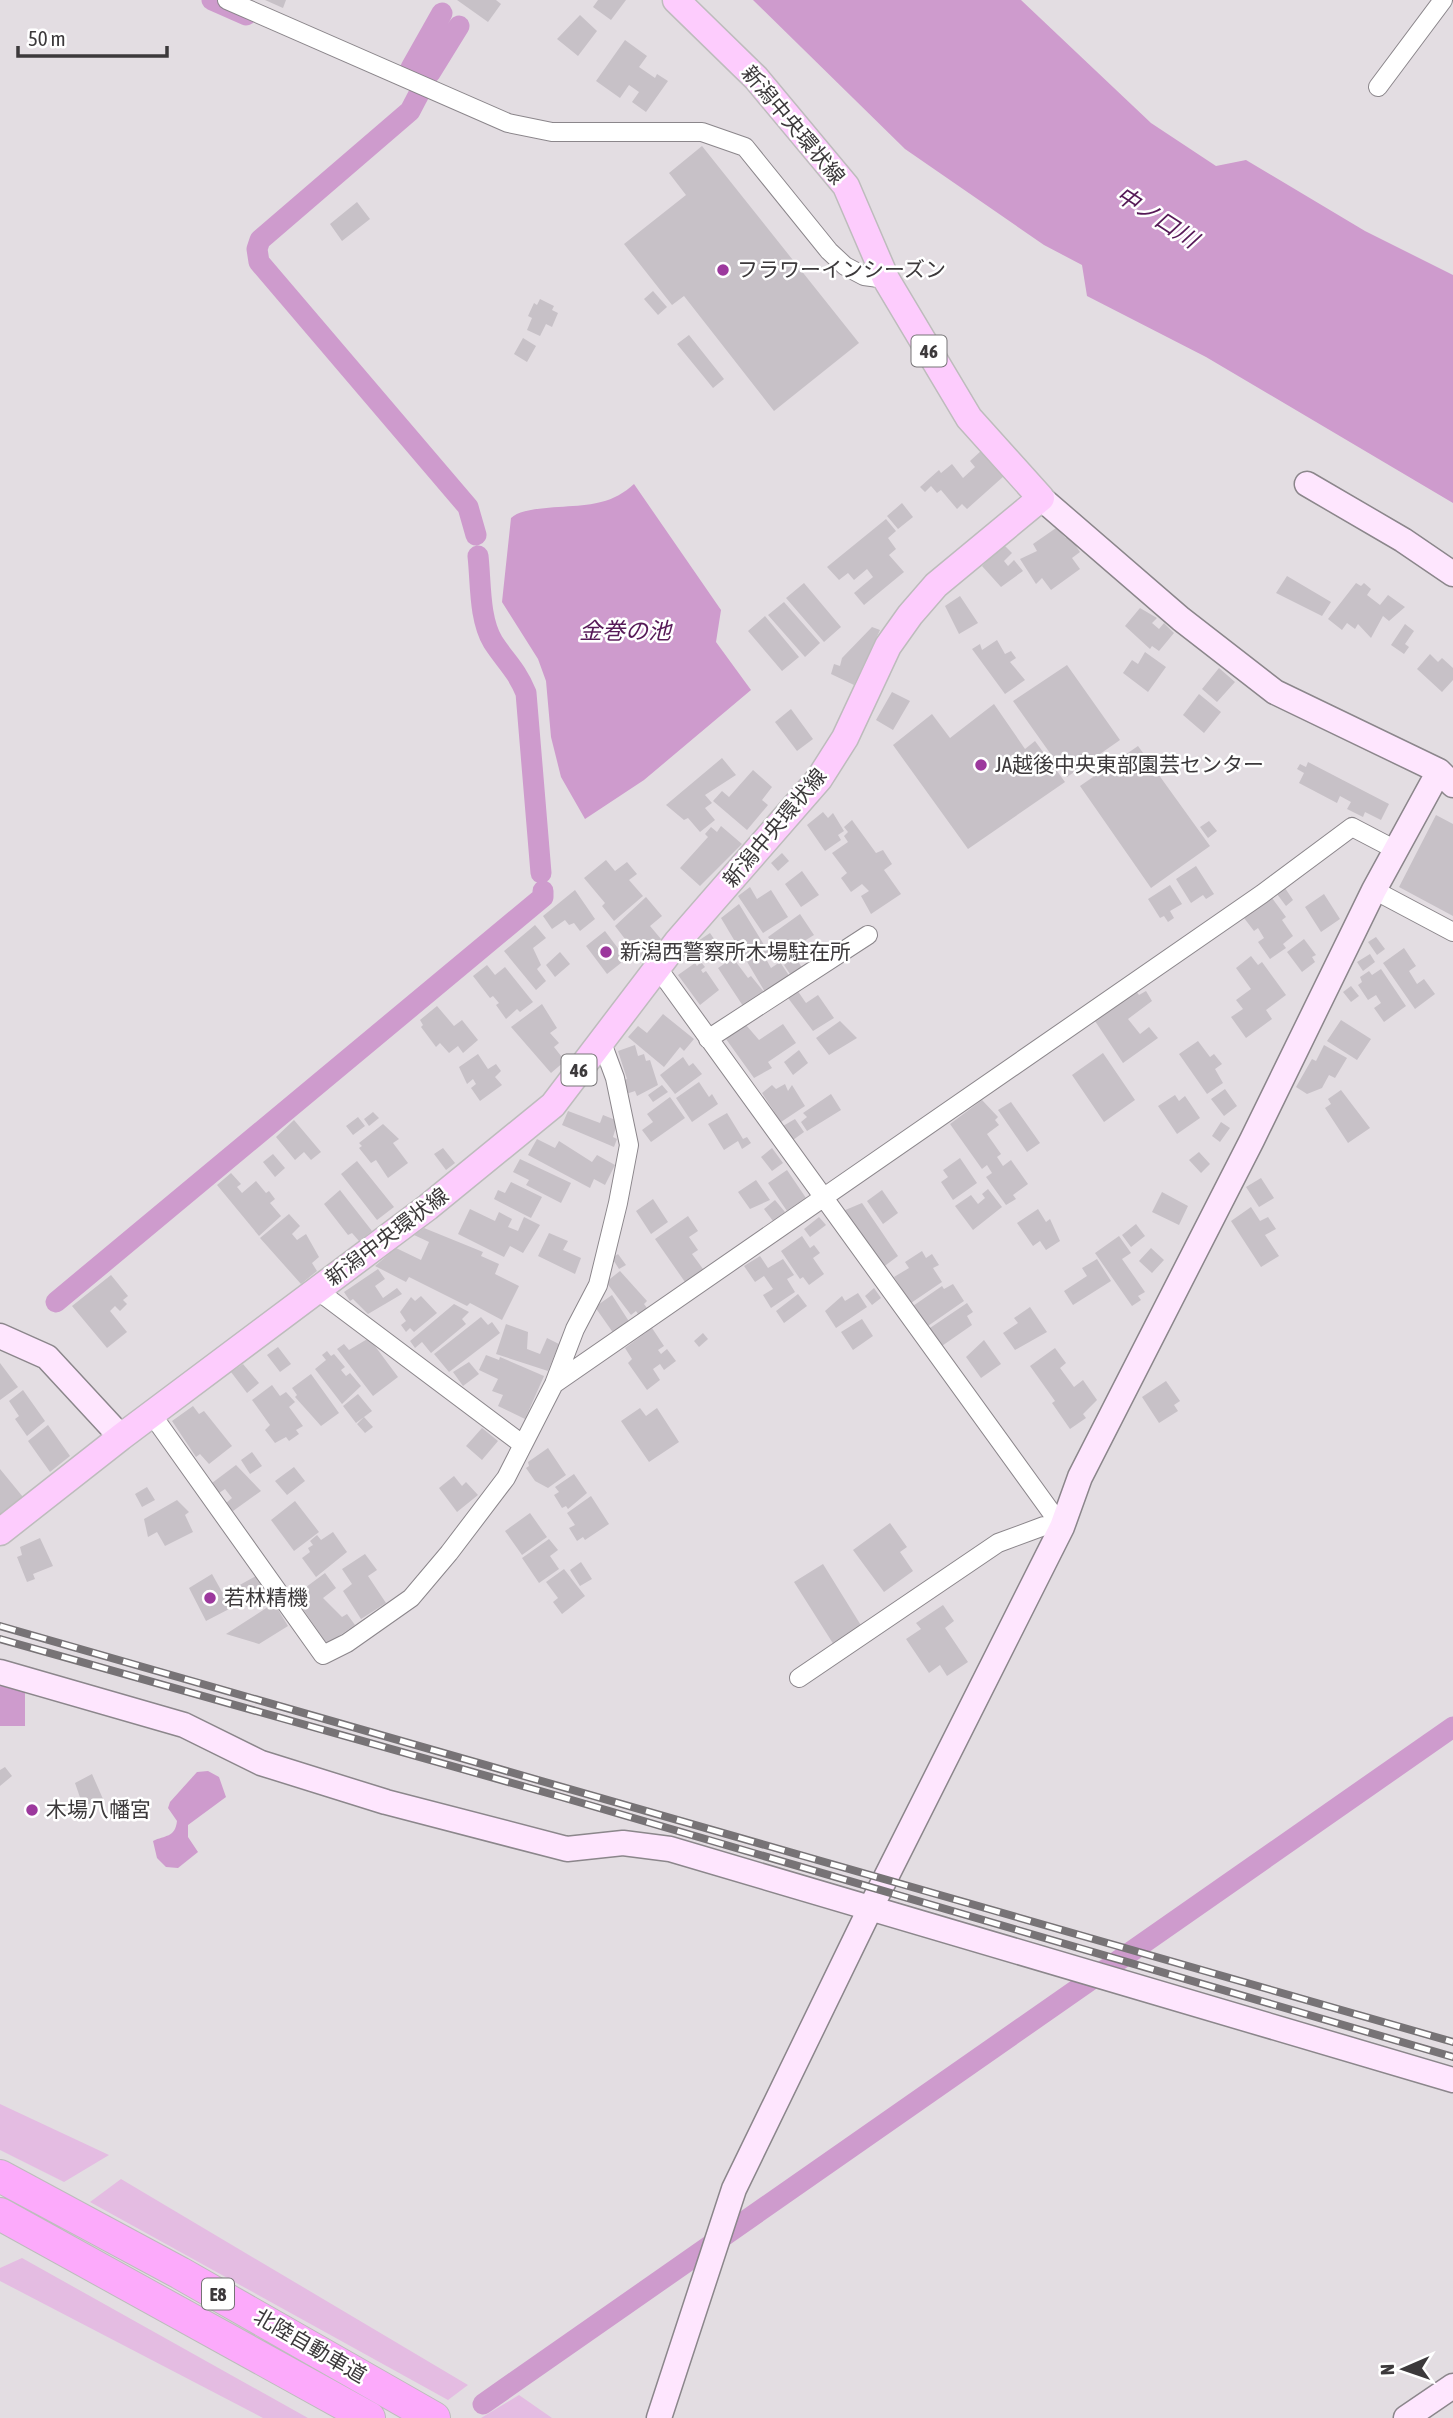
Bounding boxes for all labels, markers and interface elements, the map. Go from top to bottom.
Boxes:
scale bar [18,14,166,58]
text: 50 m [28,26,66,50]
street label: 新潟中央環状線 [737,60,850,188]
water label: 中ノ口川 [1111,181,1205,255]
place label: フラワーインシーズン [737,257,946,281]
marker: フラワーインシーズン [715,262,731,278]
road number: 46 [912,336,946,366]
water label: 金巻の池 [579,618,673,644]
place label: JA越後中央東部園芸センター [995,752,1264,776]
marker: JA越後中央東部園芸センター [973,757,989,773]
street label: 新潟中央環状線 [718,763,831,891]
place label: 新潟西警察所木場駐在所 [620,939,851,963]
marker: 新潟西警察所木場駐在所 [598,944,614,960]
road number: 46 [562,1054,596,1086]
street label: 新潟中央環状線 [320,1182,452,1290]
place label: 若林精機 [224,1585,308,1609]
marker: 若林精機 [202,1590,218,1606]
place label: 木場八幡宮 [46,1797,151,1821]
marker: 木場八幡宮 [24,1802,40,1818]
road number: E8 [202,2278,234,2310]
street label: 北陸自動車道 [250,2303,371,2387]
north arrow [1369,2334,1439,2404]
text: N [1376,2364,1398,2376]

